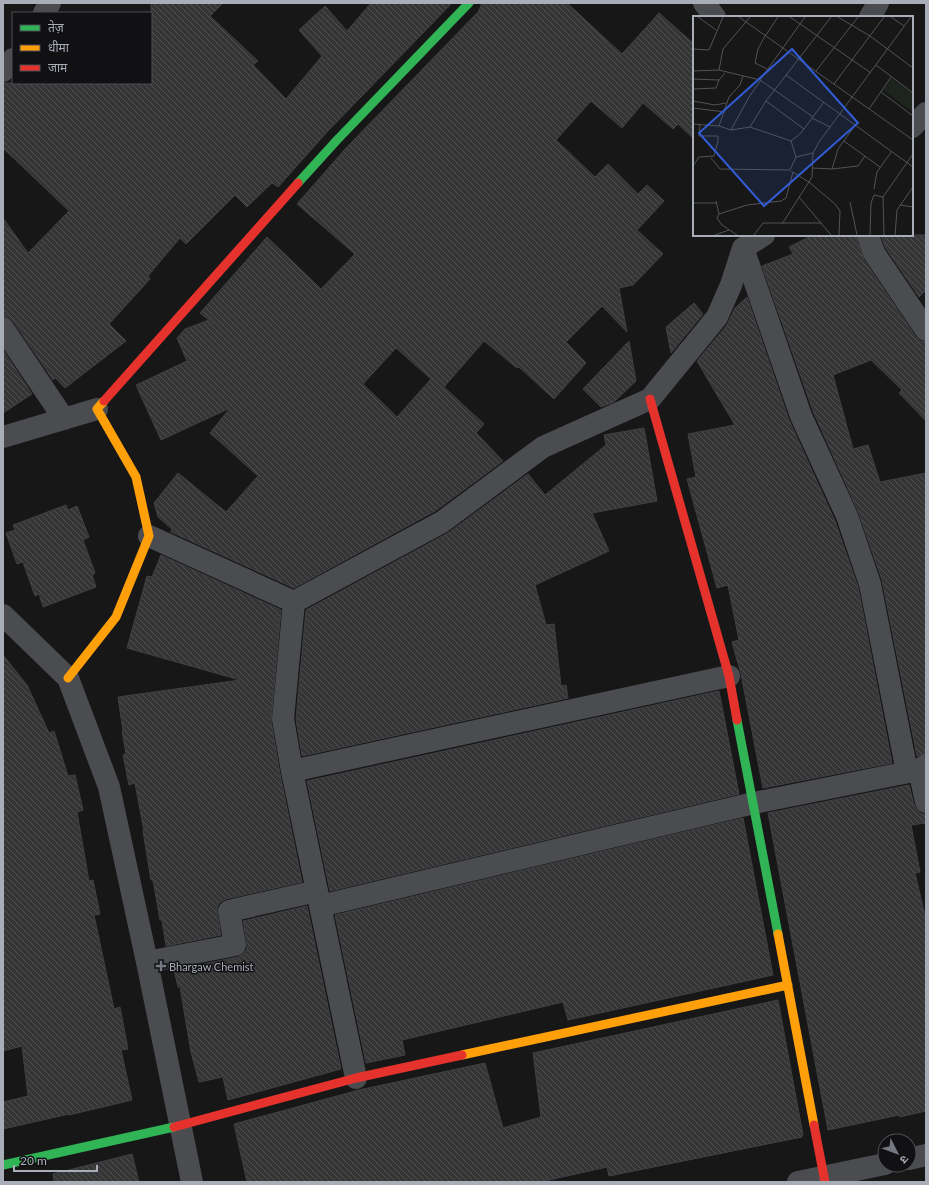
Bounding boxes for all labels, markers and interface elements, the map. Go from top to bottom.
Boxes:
legend [12,12,152,84]
inset map [693,16,913,236]
text: तेज़ [48,20,65,35]
text: धीमा [48,40,70,55]
text: जाम [48,60,68,75]
place label: Bhargaw Chemist [169,960,254,973]
marker: Bhargaw Chemist [156,961,166,971]
north arrow [877,1133,917,1173]
scale bar [14,1147,97,1173]
text: 20 m [20,1153,47,1168]
text: उ [897,1153,912,1167]

